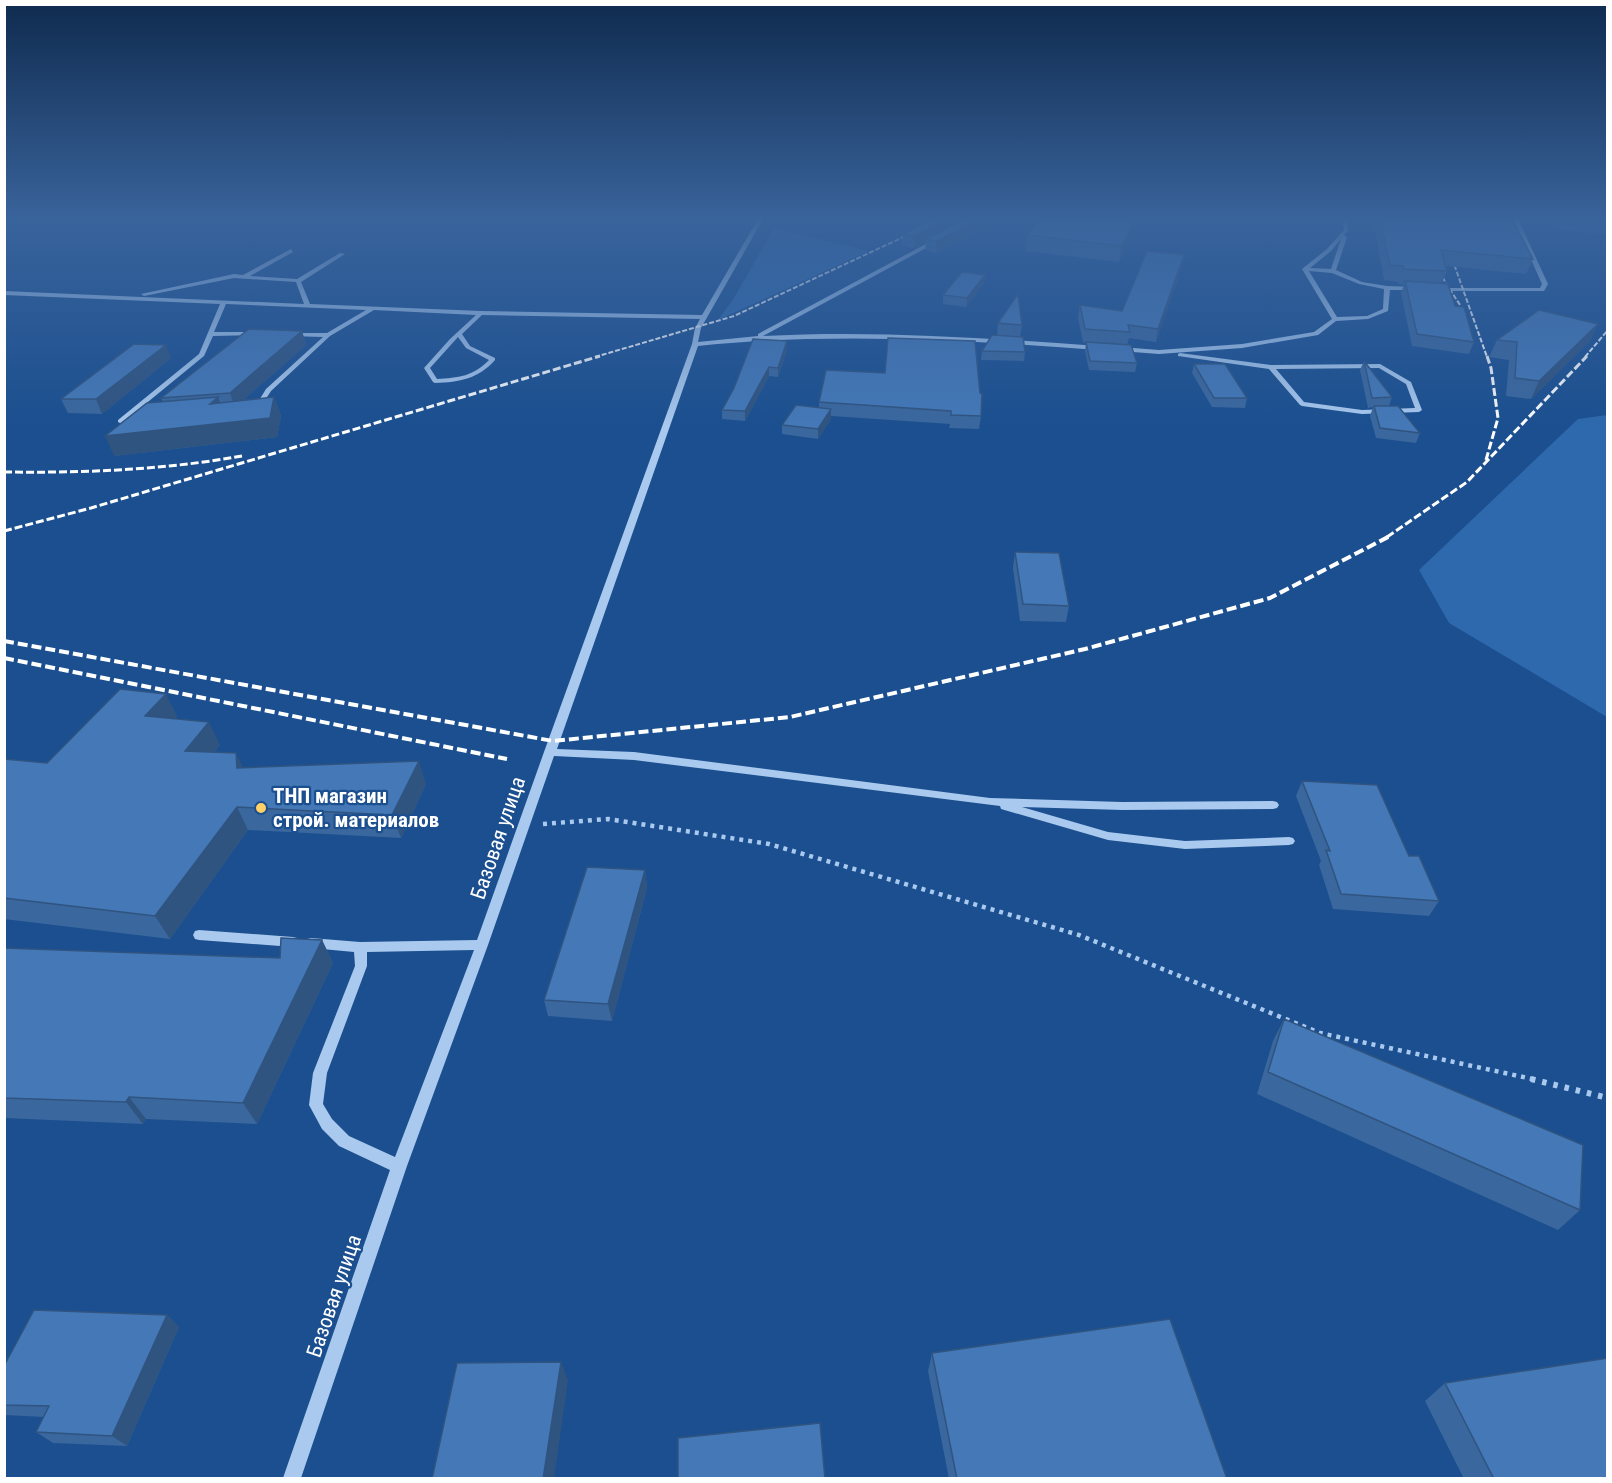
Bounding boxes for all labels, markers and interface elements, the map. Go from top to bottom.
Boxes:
street label: Базовая улица [466,774,530,902]
place label: ТНП магазин строй. материалов [273,784,439,832]
marker: ТНП магазин строй. материалов [254,801,268,815]
street label: Базовая улица [302,1232,366,1360]

